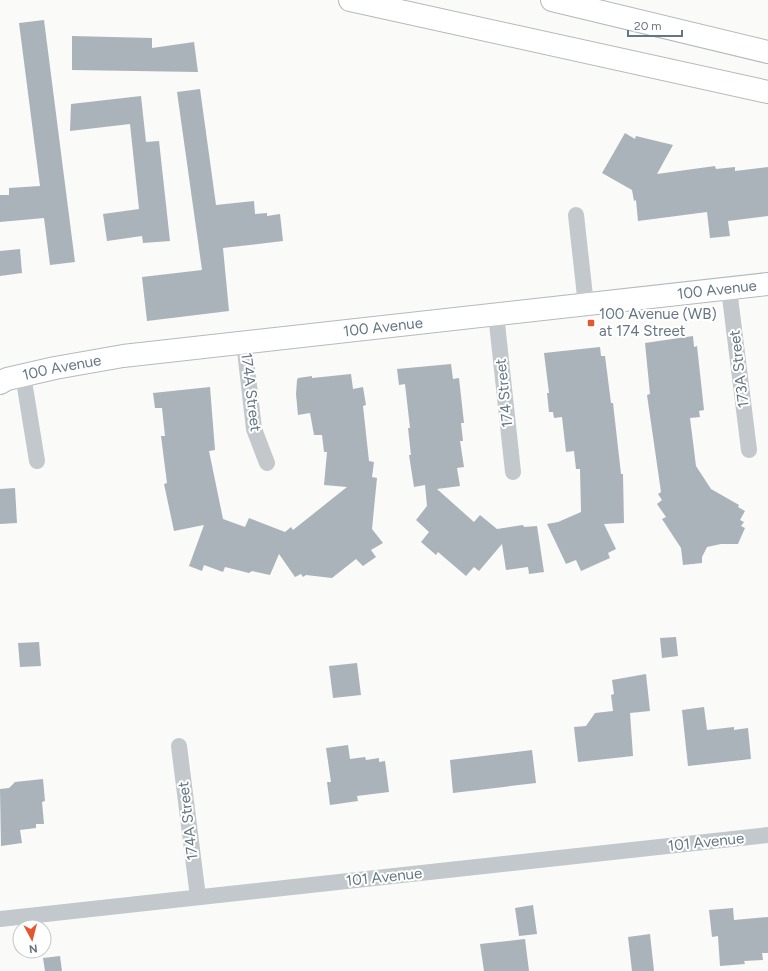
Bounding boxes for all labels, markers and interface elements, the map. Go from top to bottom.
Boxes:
scale bar [628,12,682,38]
text: 20 m [634,19,662,33]
street label: 100 Avenue [676,276,758,303]
place label: 100 Avenue (WB) at 174 Street [599,305,717,340]
street label: 100 Avenue [342,314,424,340]
marker: 100 Avenue (WB) at 174 Street [586,318,596,328]
street label: 173A Street [725,329,753,409]
street label: 100 Avenue [21,351,103,384]
street label: 174A Street [237,351,265,433]
street label: 174 Street [491,357,517,428]
street label: 174A Street [174,780,202,862]
street label: 101 Avenue [667,829,745,855]
street label: 101 Avenue [345,864,423,890]
north arrow [12,919,52,959]
text: N [28,941,38,955]

